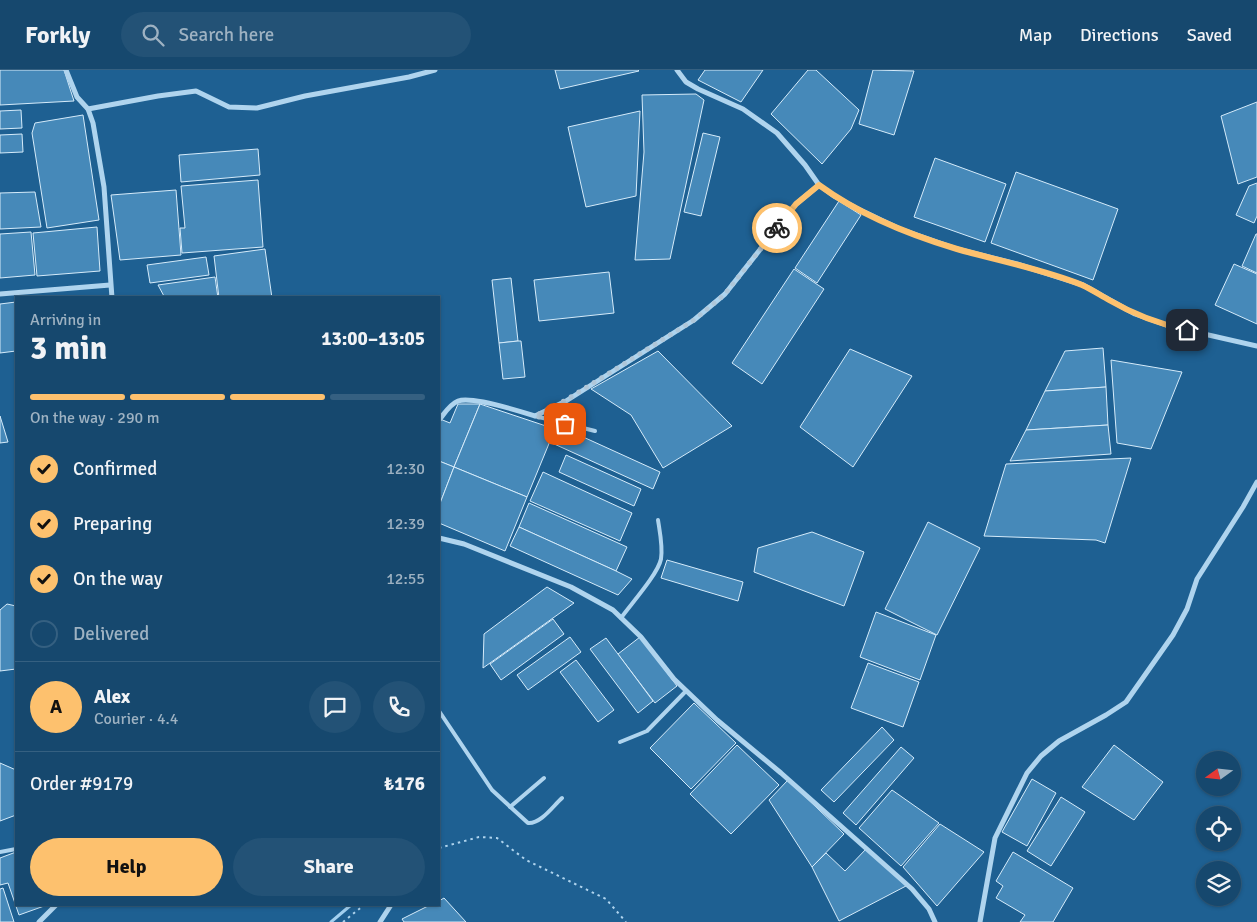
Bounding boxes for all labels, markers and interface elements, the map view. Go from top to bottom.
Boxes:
search box [121,12,471,57]
text: Forkly [25,20,91,50]
icon: search [139,21,167,49]
text: Search here [179,23,274,47]
text: Map [1019,24,1052,46]
text: Directions [1080,24,1159,46]
text: Saved [1187,24,1232,46]
courier [752,203,802,253]
icon: bike [763,214,791,242]
pin [1166,309,1208,351]
text: Arriving in [30,310,101,330]
icon: home [1173,316,1201,344]
text: 13:00–13:05 [321,327,425,351]
text: 3 min [30,329,107,368]
pin [544,403,586,445]
text: On the way · 290 m [30,408,160,428]
icon: bag [551,410,579,438]
icon: check [30,455,58,483]
text: Confirmed [73,457,157,481]
text: 12:30 [386,459,425,479]
icon: check [30,510,58,538]
text: Preparing [73,512,152,536]
text: 12:39 [386,514,425,534]
icon: check [30,565,58,593]
text: On the way [73,567,163,591]
text: 12:55 [386,569,425,589]
text: Delivered [73,622,149,646]
button: chat [309,681,361,733]
button: phone [373,681,425,733]
text: Alex [94,685,130,709]
text: A [50,695,62,719]
text: Courier · 4.4 [94,709,178,729]
north arrow [1196,751,1241,796]
map controls [1196,751,1241,906]
text: Order #9179 [30,772,133,796]
text: ₺176 [384,772,425,796]
button: locate [1196,806,1241,851]
button: Help [30,838,223,896]
button: Share [233,838,425,896]
button: layers [1196,861,1241,906]

